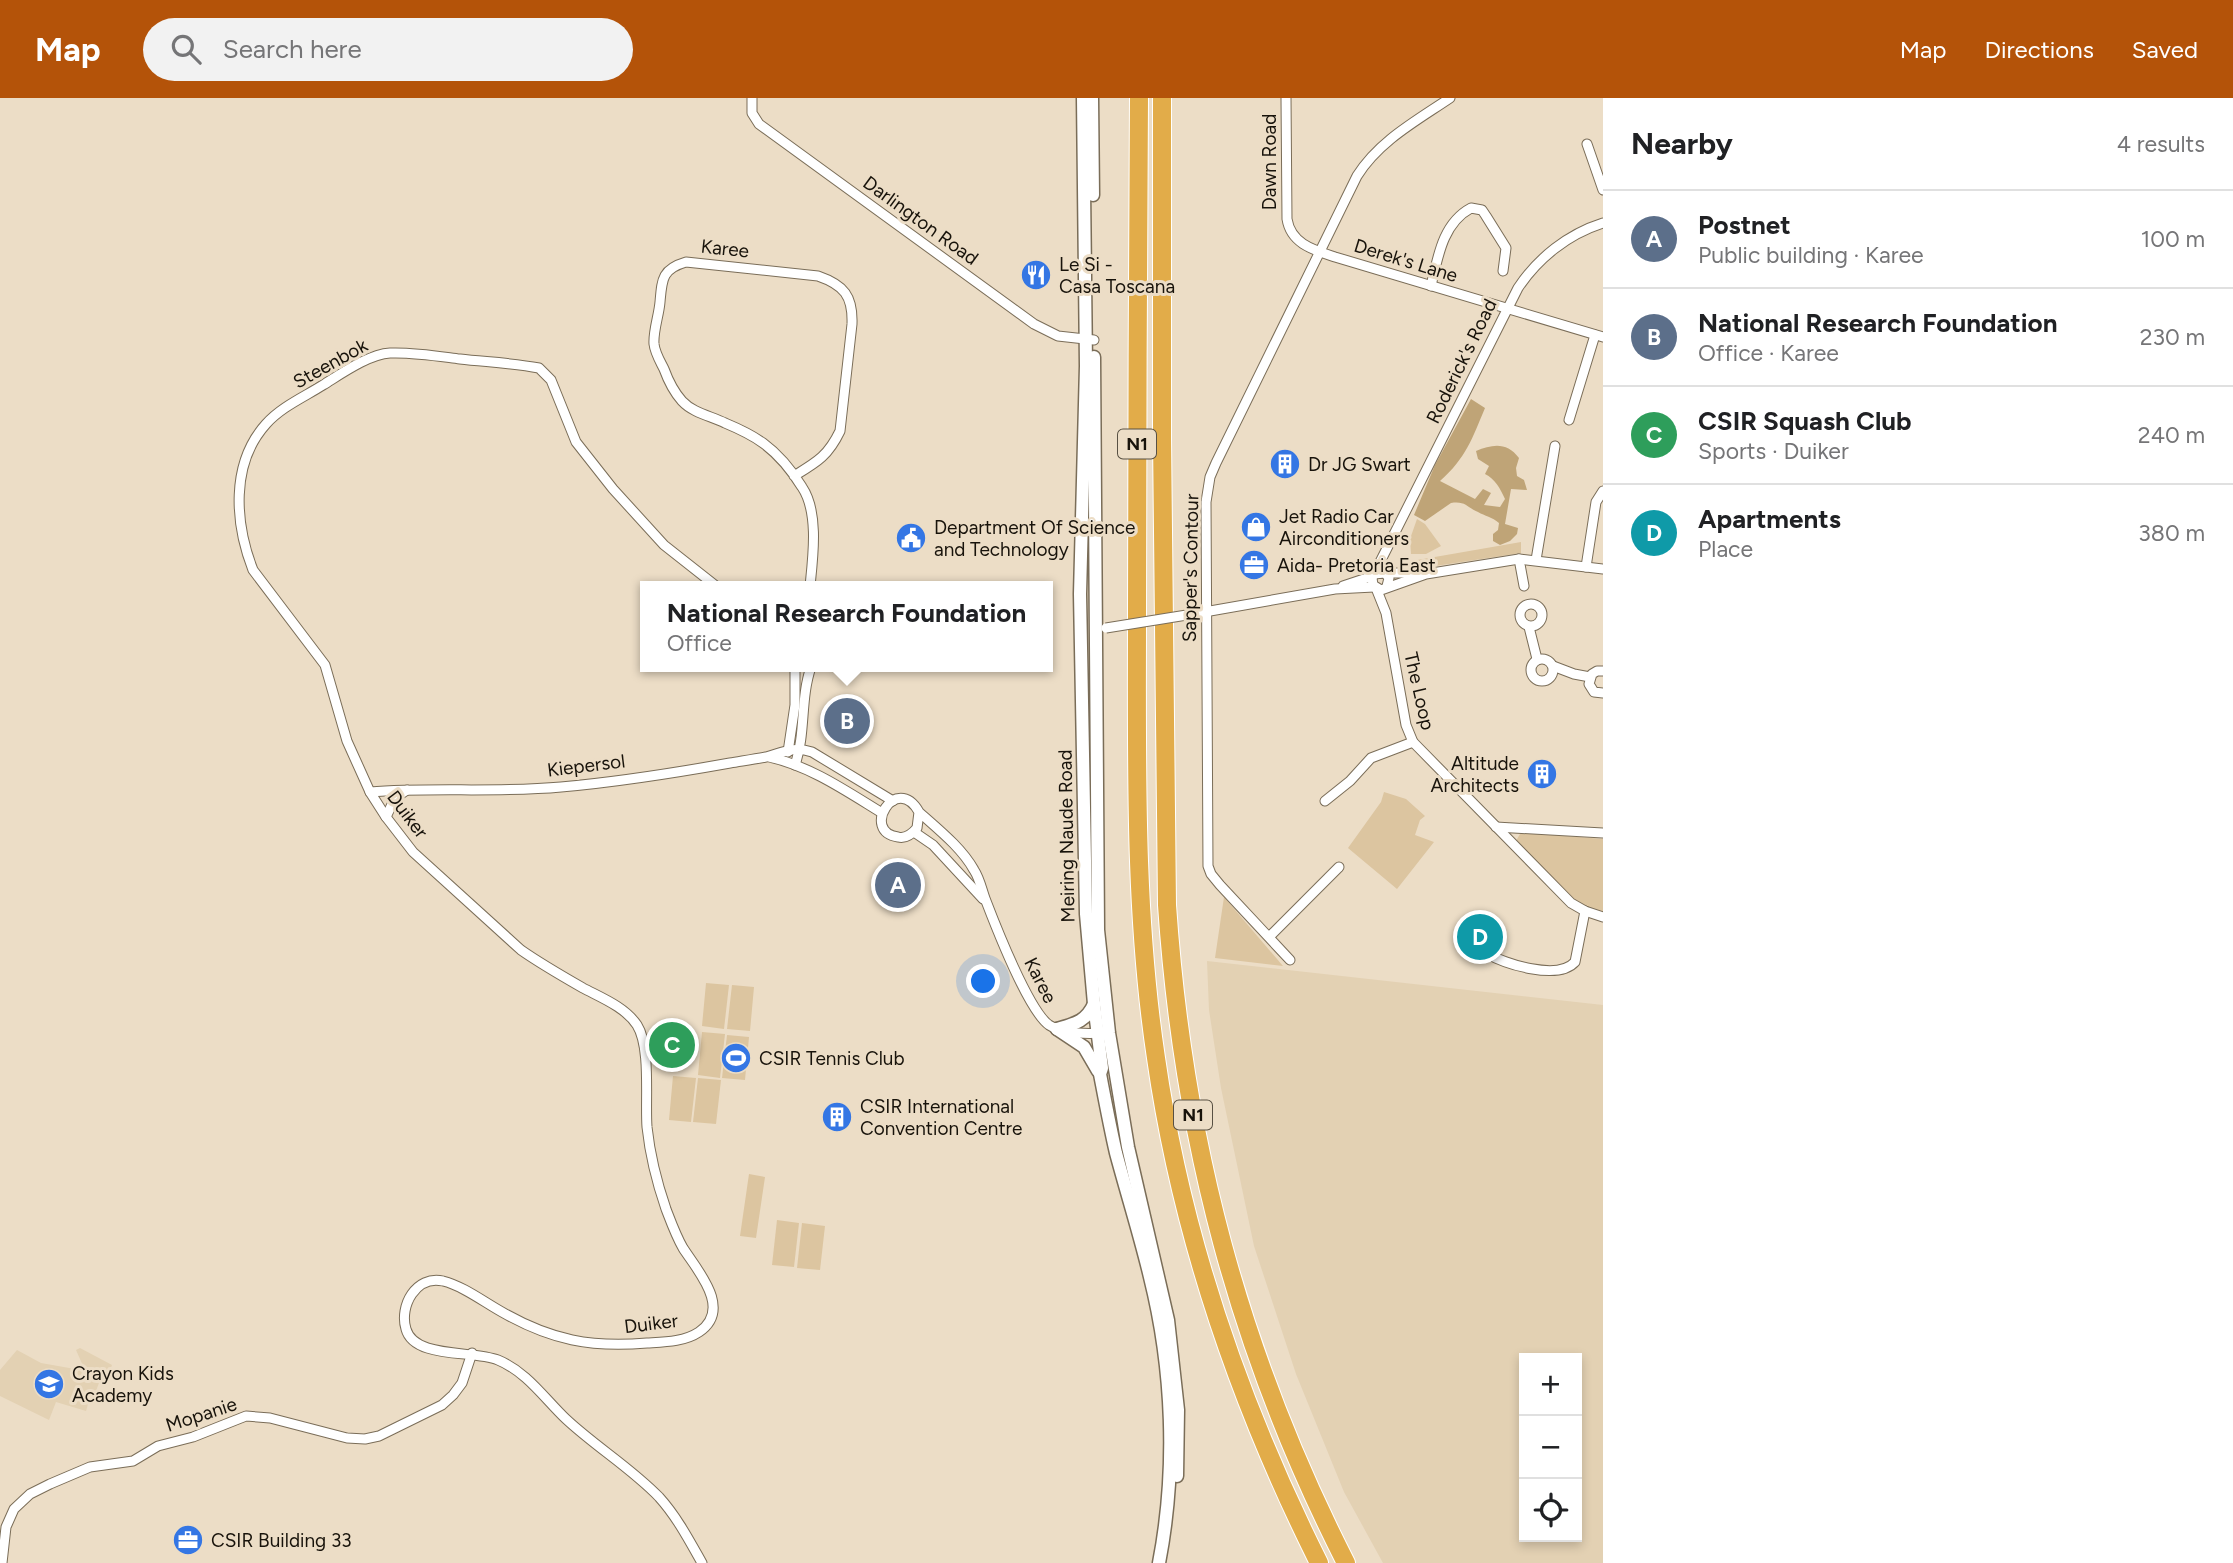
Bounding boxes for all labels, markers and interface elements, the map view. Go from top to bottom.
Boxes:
search box [143,18,633,81]
text: Map [35,30,101,69]
icon: search [167,30,205,68]
text: Search here [223,33,362,65]
text: Map [1900,35,1946,64]
text: Directions [1984,35,2094,64]
text: Saved [2132,35,2198,64]
street label: Dawn Road [1258,114,1281,210]
text: Nearby [1631,125,1733,162]
text: 4 results [2117,130,2205,158]
street label: Darlington Road [859,171,983,270]
text: Postnet [1698,209,1791,241]
text: A [1646,225,1662,253]
text: 100 m [2141,225,2205,253]
street label: Derek's Lane [1351,234,1461,287]
street label: Karee [700,235,750,262]
text: Public building · Karee [1698,241,1924,269]
place label: Le Si - Casa Toscana [1059,253,1175,298]
restaurant icon: Le Si - Casa Toscana [1019,258,1053,292]
street label: Roderick's Road [1421,295,1502,427]
text: National Research Foundation [1698,307,2057,339]
text: B [1647,323,1661,351]
text: 230 m [2140,323,2205,351]
street label: Steenbok [289,333,372,393]
text: Office · Karee [1698,339,1839,367]
text: CSIR Squash Club [1698,405,1912,437]
text: C [1646,421,1662,449]
text: 240 m [2138,421,2205,449]
road number: N1 [1118,430,1156,458]
text: Sports · Duiker [1698,437,1849,465]
building icon: Dr JG Swart [1268,447,1302,481]
place label: Dr JG Swart [1308,453,1411,476]
street label: Sapper's Contour [1178,493,1203,642]
text: Apartments [1698,503,1841,535]
place label: Jet Radio Car Airconditioners [1279,505,1409,550]
shop icon: Jet Radio Car Airconditioners [1239,510,1273,544]
place label: Department Of Science and Technology [934,516,1135,561]
text: D [1646,519,1662,547]
text: 380 m [2138,519,2205,547]
public building icon: Department Of Science and Technology [894,521,928,555]
text: Place [1698,535,1753,563]
office icon: Aida- Pretoria East [1237,548,1271,582]
place label: Aida- Pretoria East [1277,554,1436,577]
popup [640,581,1053,672]
text: National Research Foundation [667,597,1026,629]
text: Office [667,629,732,657]
street label: The Loop [1399,650,1440,732]
pin: B [824,695,870,747]
street label: Kiepersol [546,749,626,782]
street label: Meiring Naude Road [1053,749,1080,923]
place label: Altitude Architects [1431,752,1519,797]
building icon: Altitude Architects [1525,757,1559,791]
street label: Duiker [382,786,433,843]
pin: A [875,859,921,911]
pin: D [1457,911,1503,963]
street label: Karee [1019,953,1062,1007]
your location [966,964,1000,998]
pin: C [649,1019,695,1071]
sports icon: CSIR Tennis Club [719,1041,753,1075]
place label: CSIR Tennis Club [759,1047,905,1070]
place label: CSIR International Convention Centre [860,1095,1022,1140]
building icon: CSIR International Convention Centre [820,1100,854,1134]
road number: N1 [1174,1100,1212,1130]
street label: Duiker [623,1309,680,1338]
map controls [1519,1353,1582,1542]
button: + [1519,1353,1582,1416]
place label: Crayon Kids Academy [72,1362,174,1407]
school or university icon: Crayon Kids Academy [32,1367,66,1401]
street label: Mopanie [163,1392,240,1437]
button: − [1519,1416,1582,1479]
button: locate [1519,1479,1582,1542]
office icon: CSIR Building 33 [171,1523,205,1557]
place label: CSIR Building 33 [211,1529,352,1552]

